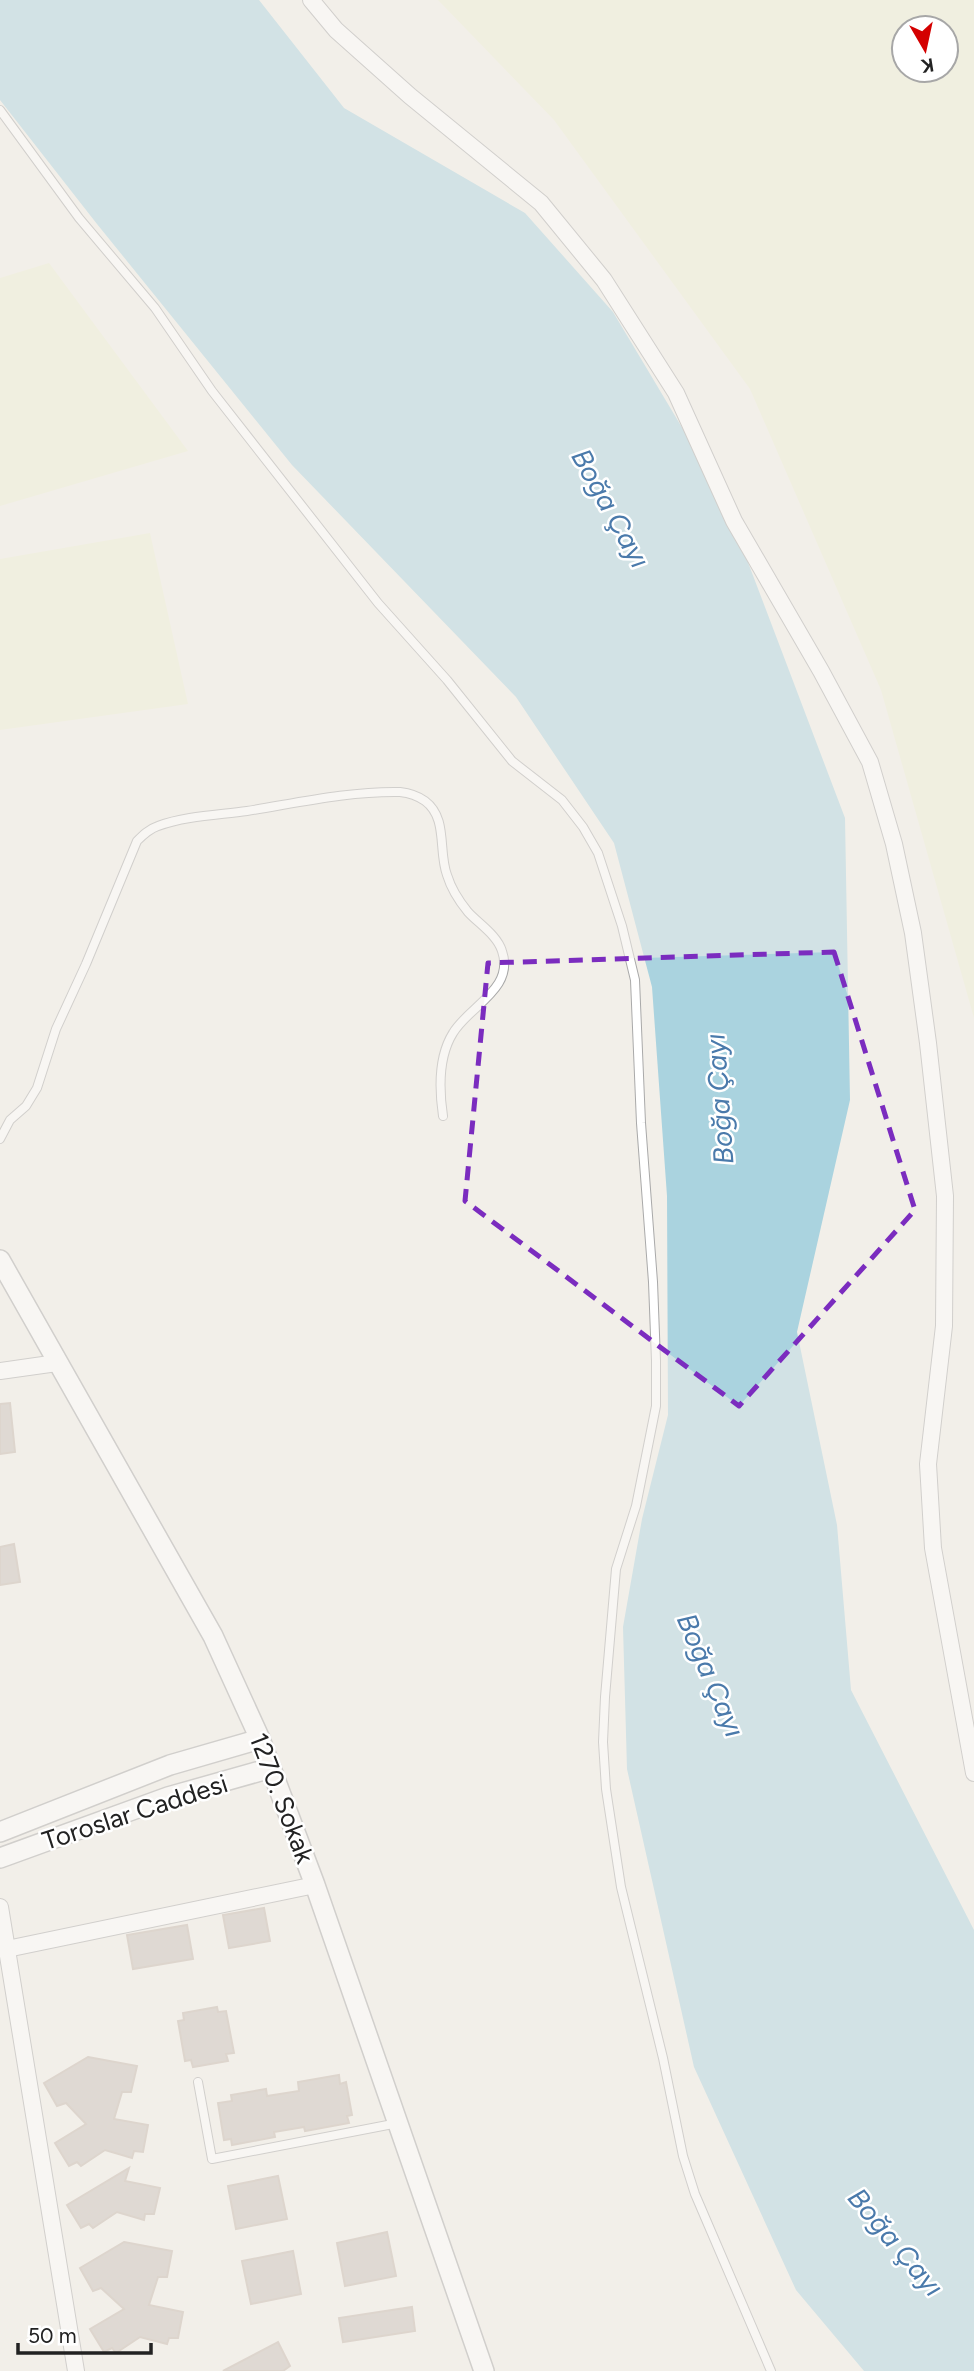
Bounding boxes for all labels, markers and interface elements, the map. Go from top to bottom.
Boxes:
north arrow [890,14,960,84]
text: K [919,53,936,78]
water label: Boğa Çayı [564,442,658,574]
water label: Boğa Çayı [697,1032,741,1166]
water label: Boğa Çayı [670,1608,752,1742]
street label: 1270. Sokak [243,1728,322,1868]
street label: Toroslar Caddesi [38,1767,232,1857]
water label: Boğa Çayı [841,2181,951,2303]
scale bar [18,2312,150,2356]
text: 50 m [28,2323,77,2348]

